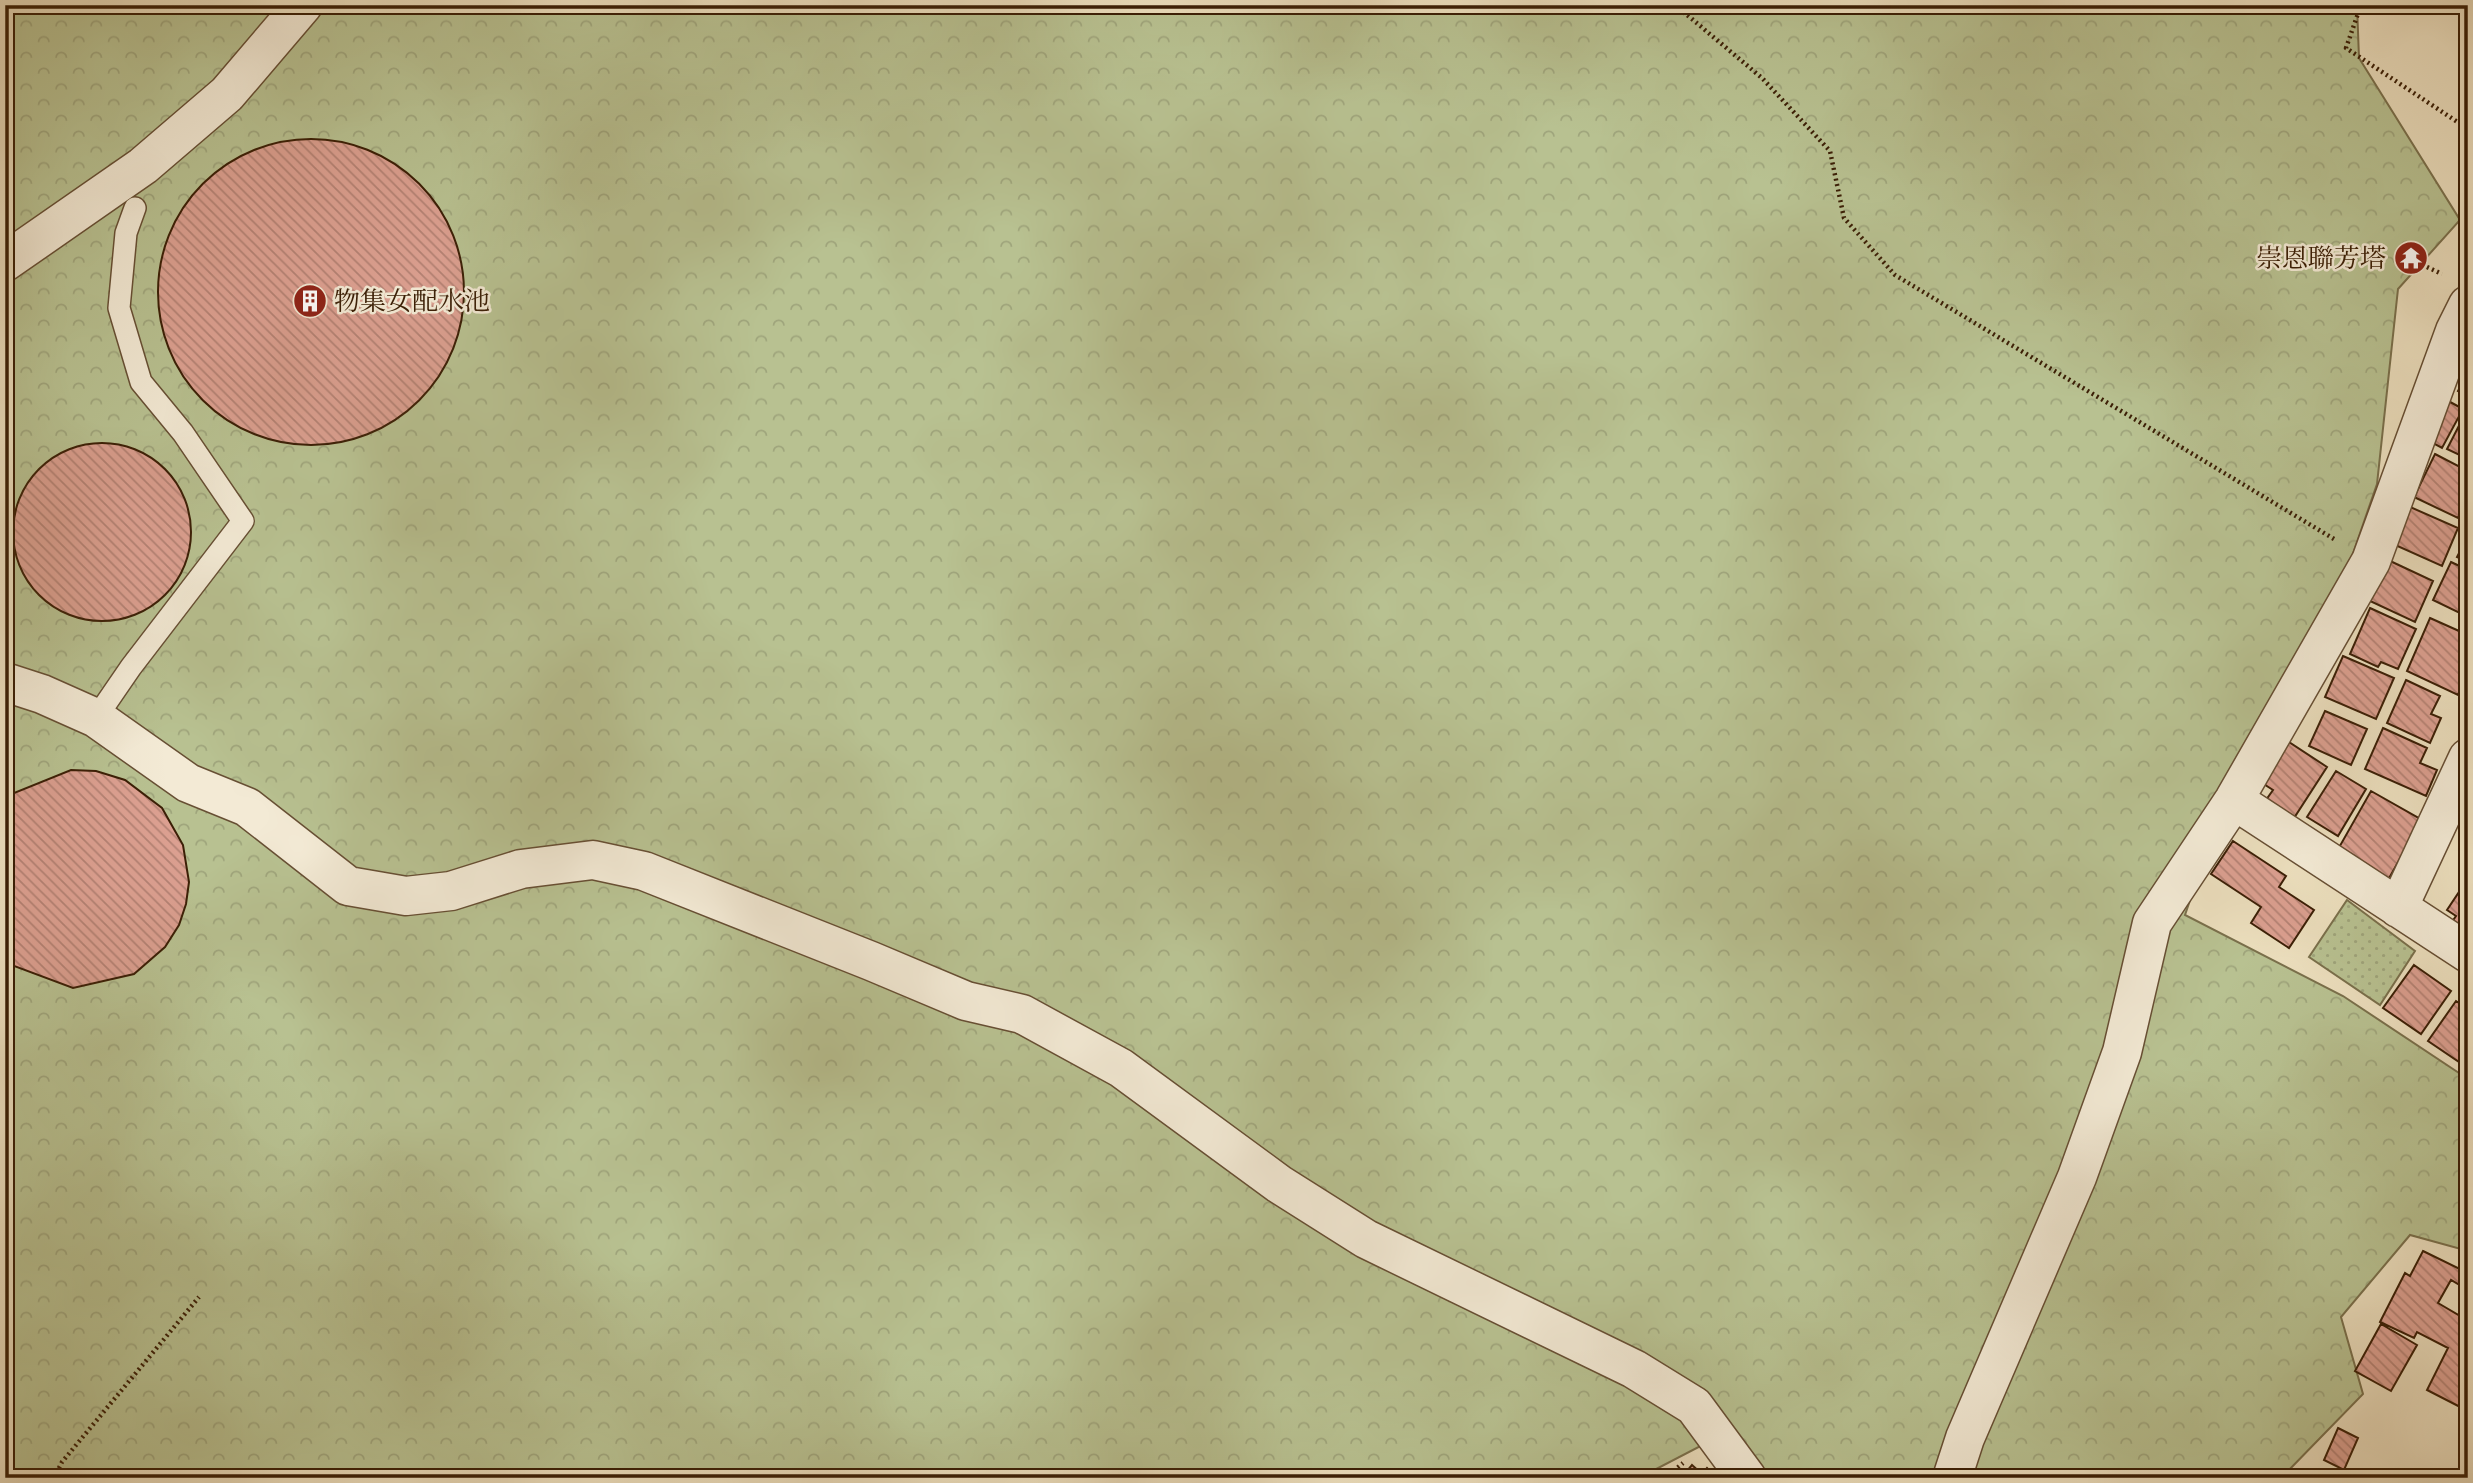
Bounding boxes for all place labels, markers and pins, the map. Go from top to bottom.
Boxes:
temple icon: 崇恩聯芳塔 [2392,239,2430,277]
place label: 崇恩聯芳塔 [2256,243,2386,274]
building icon: 物集女配水池 [291,282,329,320]
place label: 物集女配水池 [334,286,490,317]

